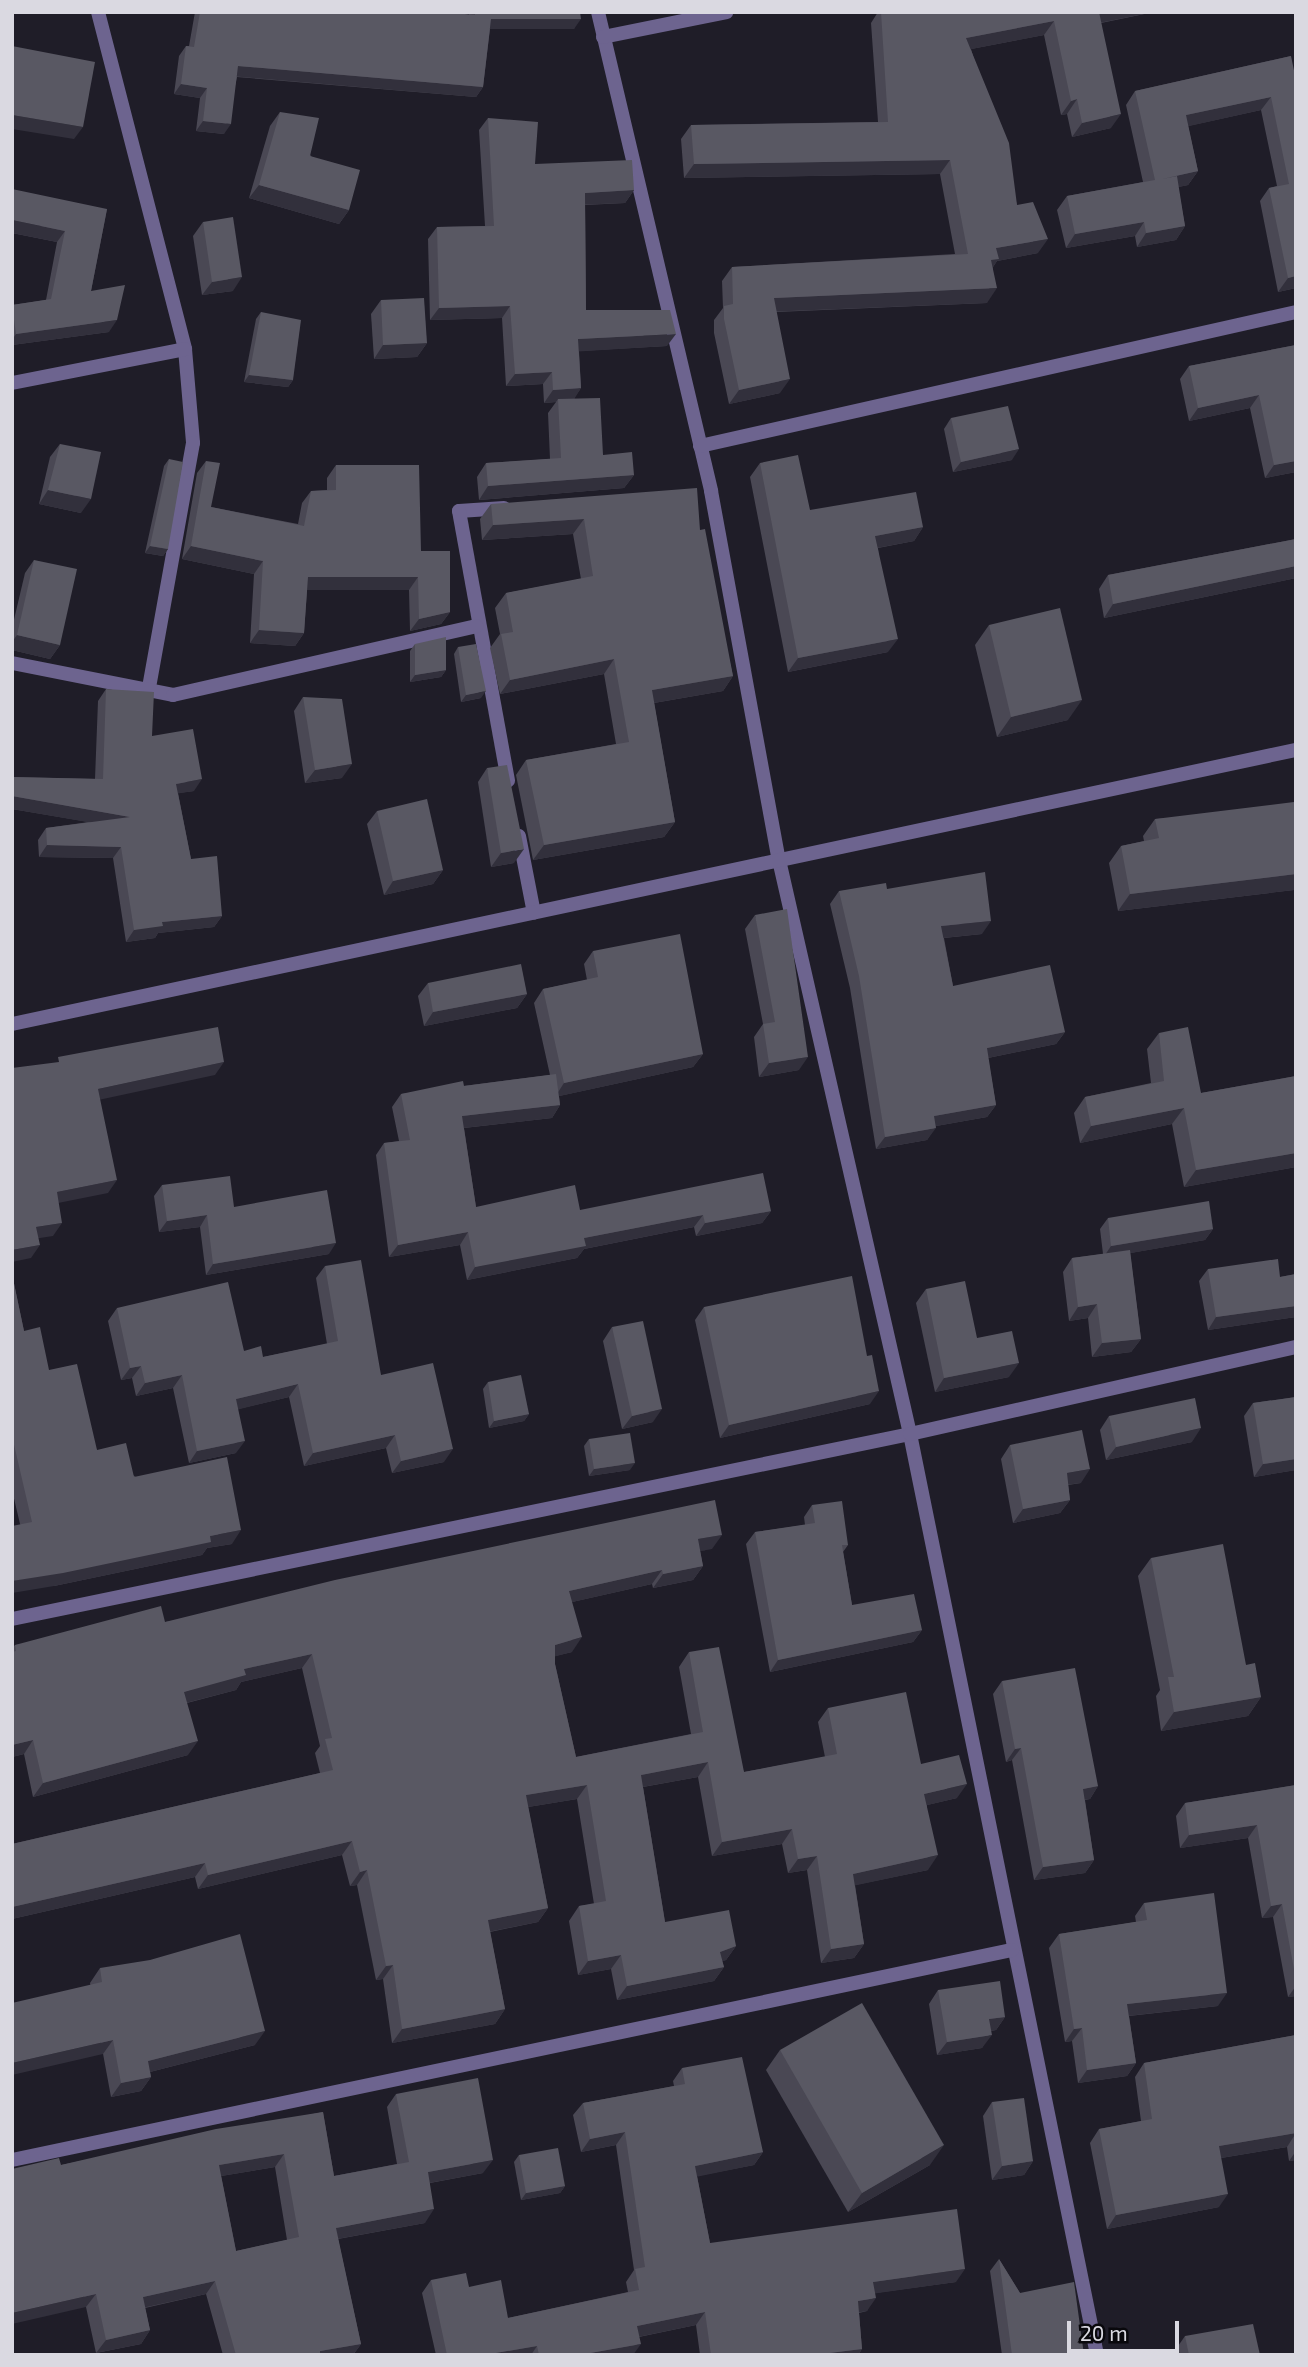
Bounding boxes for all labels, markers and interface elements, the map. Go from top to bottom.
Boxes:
scale bar [1070,2308,1182,2352]
text: 20 m [1080,2320,1128,2345]

